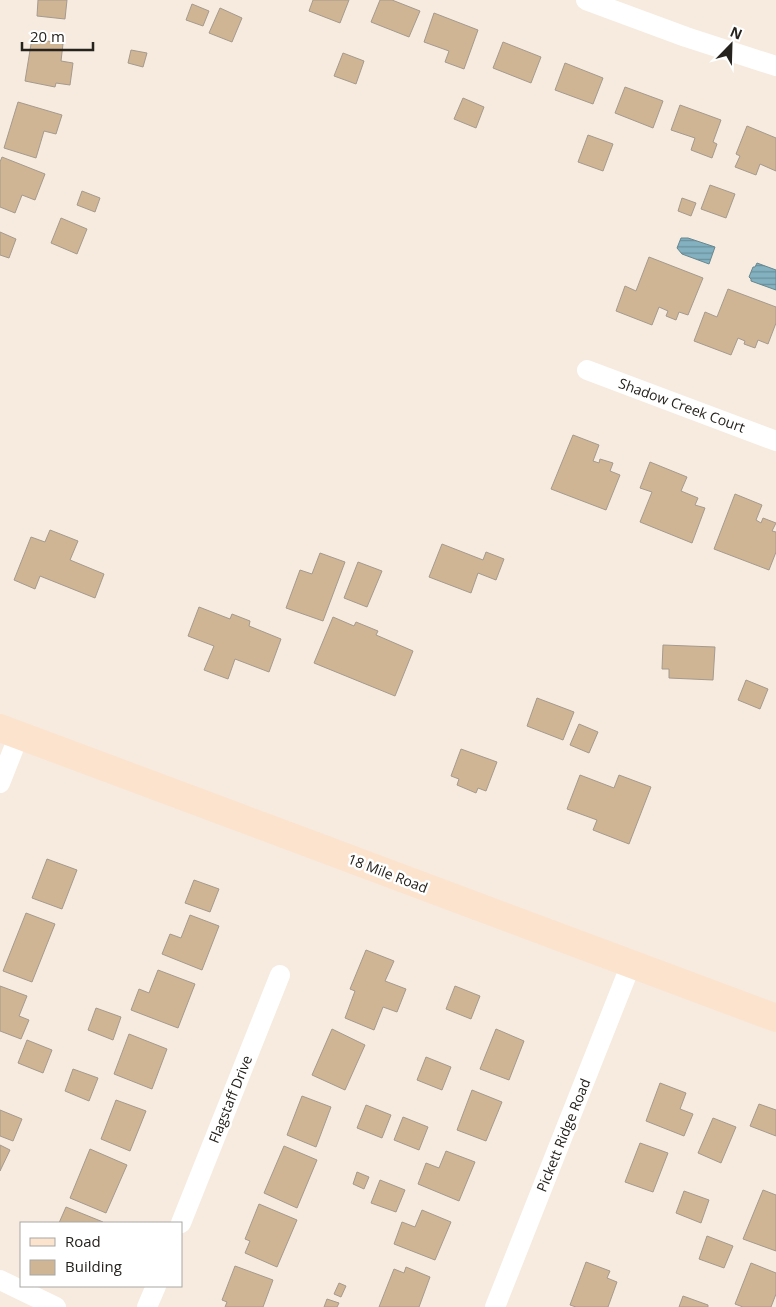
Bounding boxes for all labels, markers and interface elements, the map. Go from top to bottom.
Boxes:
scale bar [22,20,94,52]
north arrow [706,20,756,70]
text: N [727,22,745,44]
text: 20 m [30,26,65,46]
street label: Shadow Creek Court [616,373,748,437]
street label: 18 Mile Road [345,849,431,897]
street label: Flagstaff Drive [204,1052,256,1146]
street label: Pickett Ridge Road [532,1075,594,1195]
legend [20,1222,182,1287]
text: Road [65,1231,101,1251]
text: Building [65,1256,122,1276]

